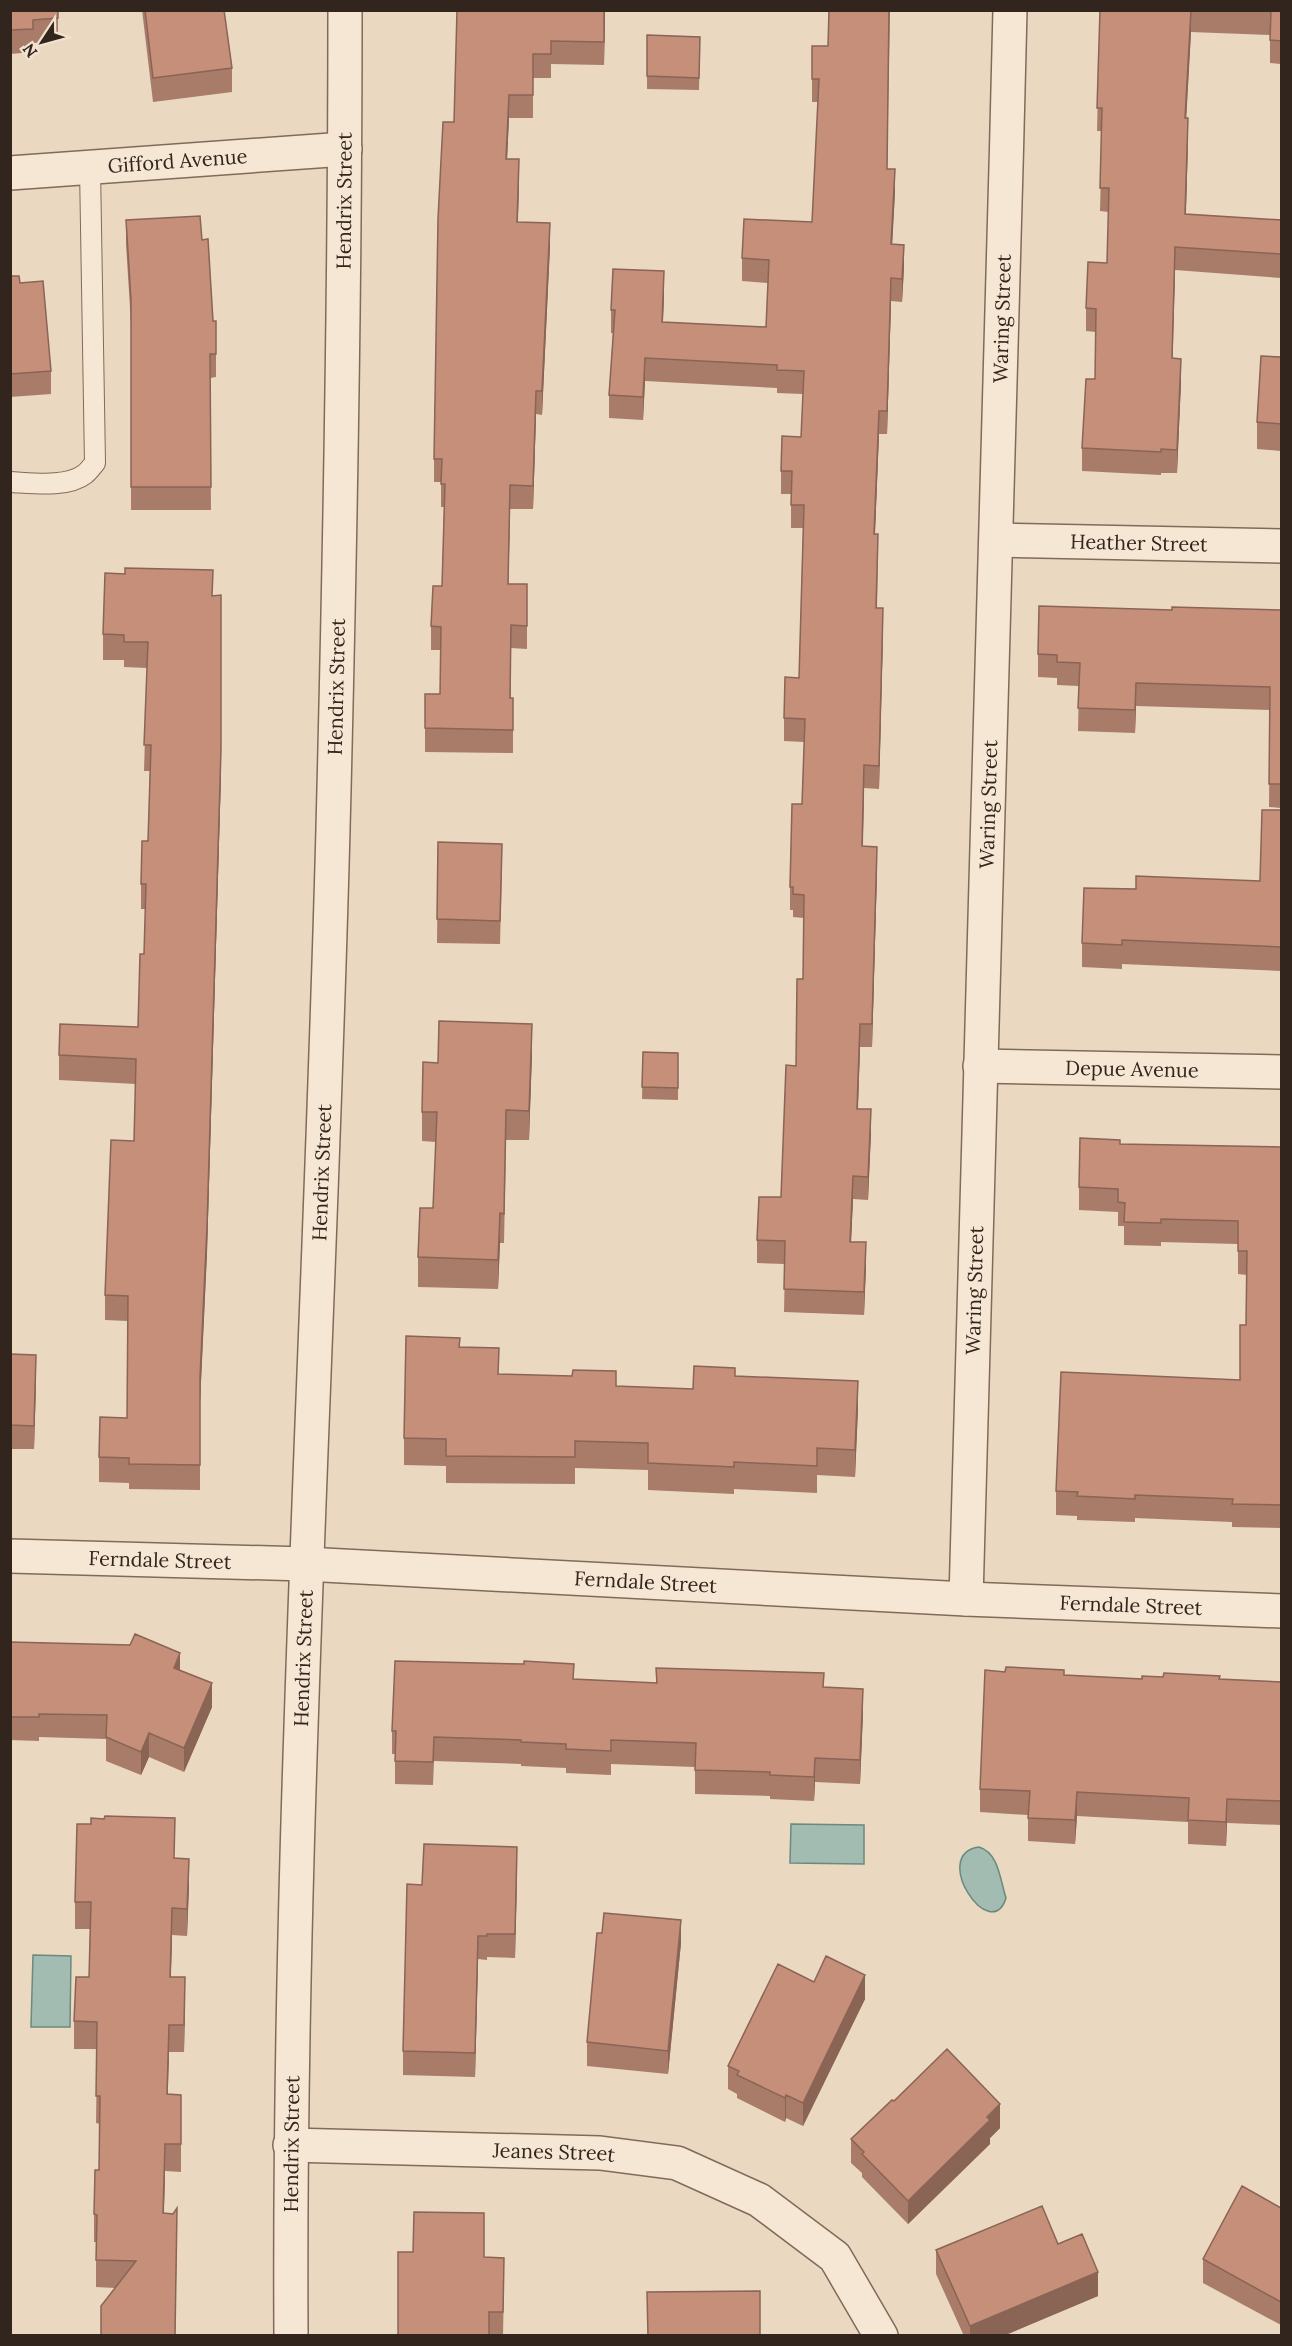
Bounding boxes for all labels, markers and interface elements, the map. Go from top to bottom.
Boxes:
north arrow [12,12,72,72]
text: N [18,40,42,62]
street label: Hendrix Street [331,132,357,269]
street label: Gifford Avenue [107,143,248,178]
street label: Waring Street [987,253,1016,383]
street label: Heather Street [1070,529,1208,556]
street label: Hendrix Street [322,618,350,756]
street label: Waring Street [974,739,1002,869]
street label: Depue Avenue [1065,1055,1199,1082]
street label: Hendrix Street [306,1103,336,1241]
street label: Waring Street [960,1225,988,1355]
street label: Ferndale Street [88,1545,232,1574]
street label: Ferndale Street [573,1565,718,1598]
street label: Hendrix Street [288,1589,318,1727]
street label: Ferndale Street [1059,1590,1203,1620]
street label: Hendrix Street [278,2075,304,2213]
street label: Jeanes Street [491,2137,617,2167]

